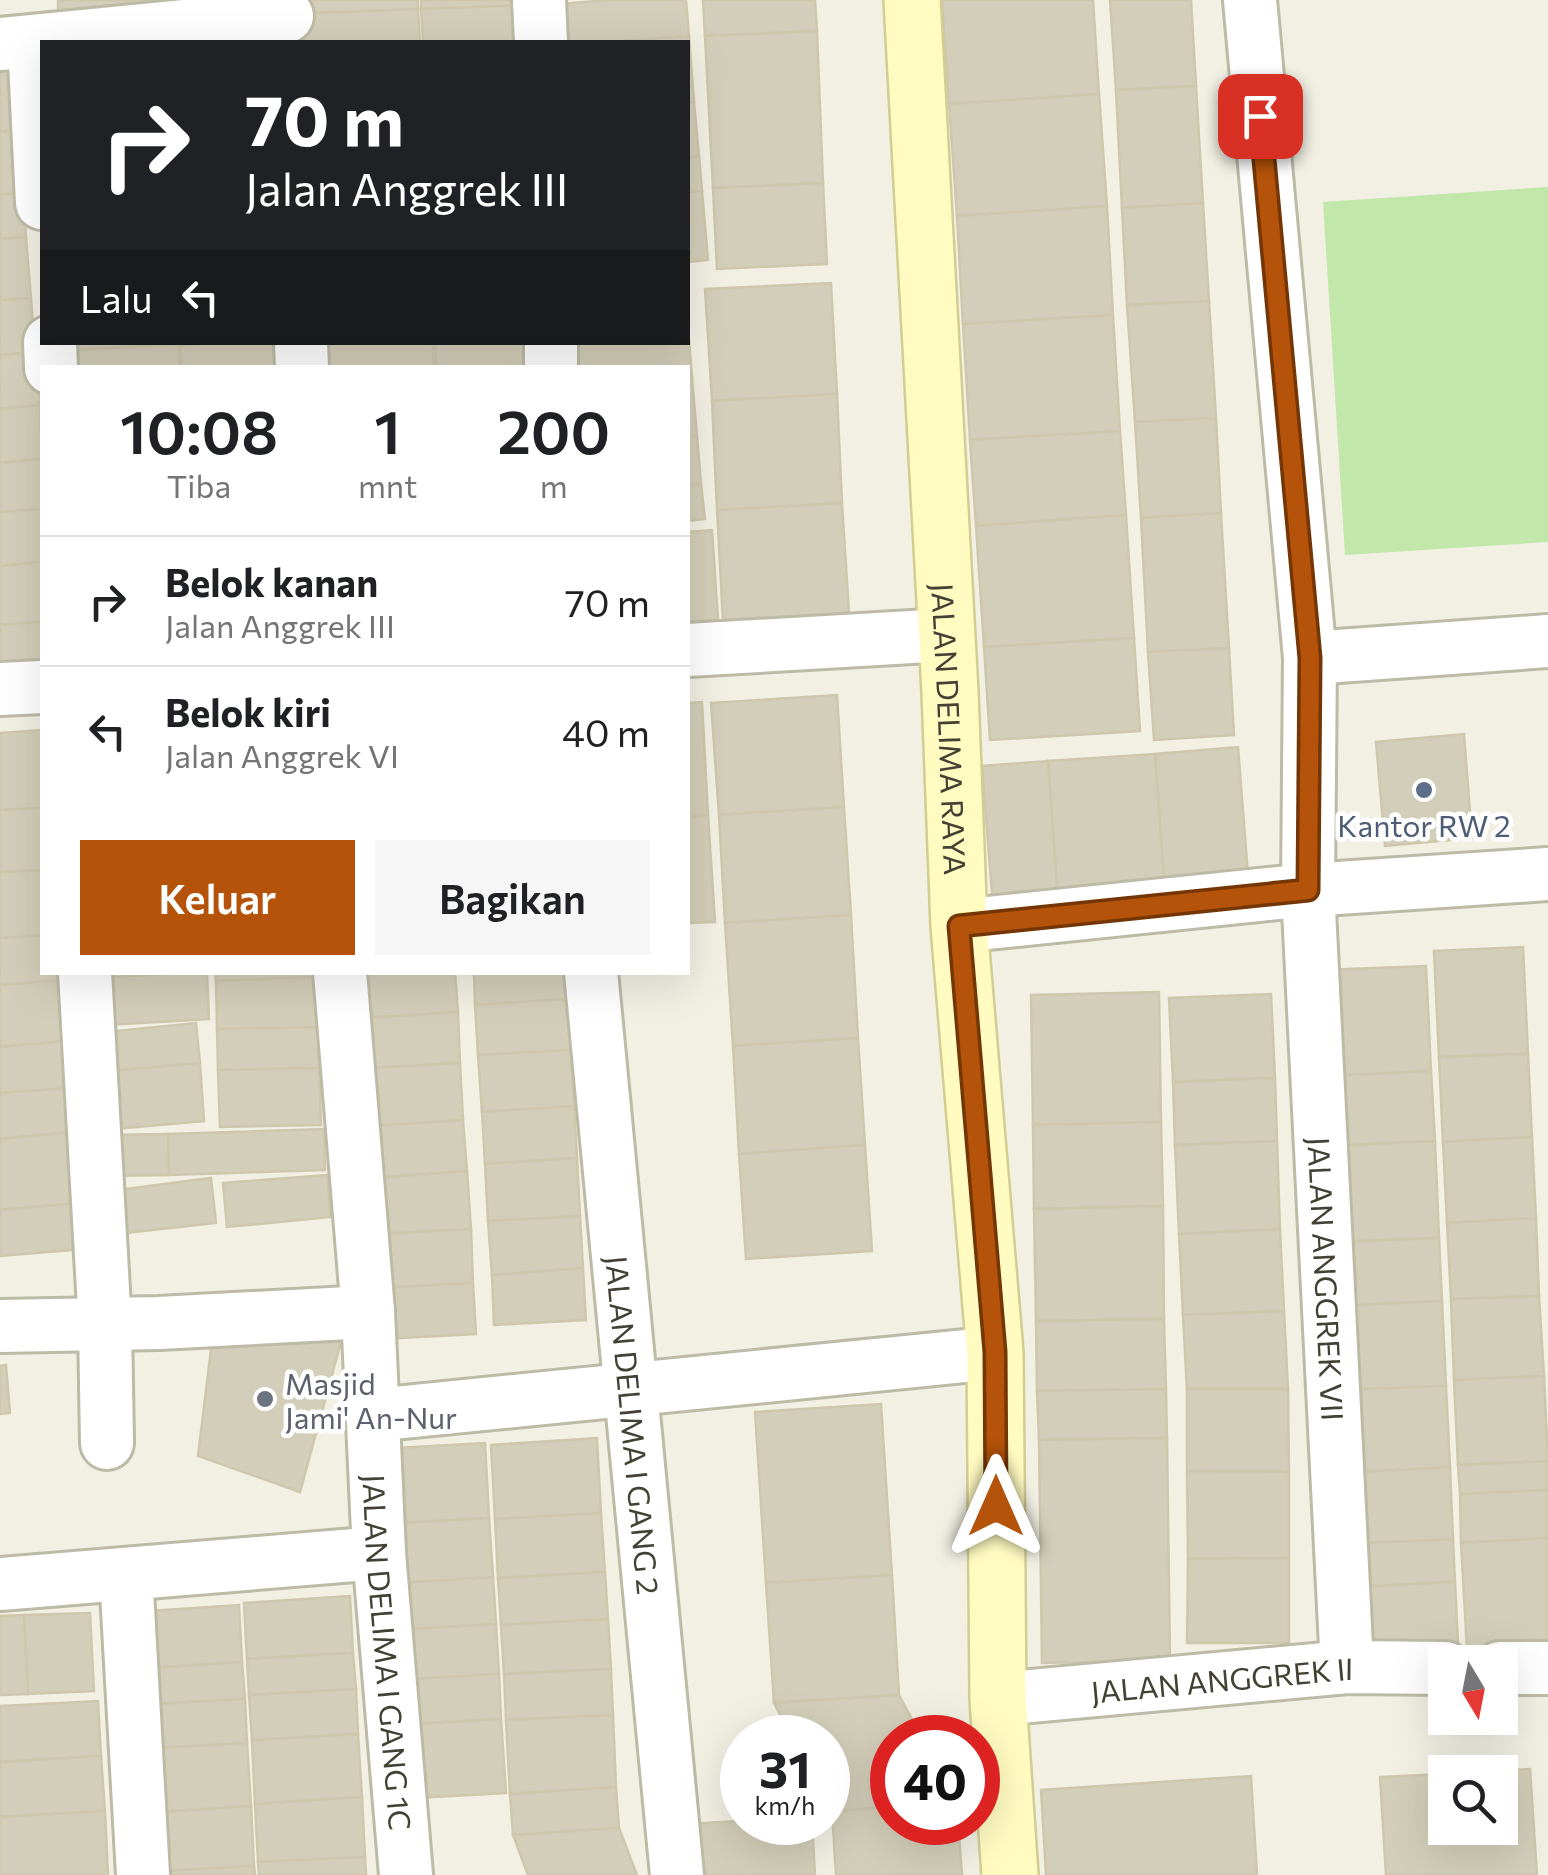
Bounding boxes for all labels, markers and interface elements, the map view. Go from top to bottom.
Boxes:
pin [1218,74,1303,159]
text: 70 m [245,75,404,160]
icon: right [80,80,210,210]
icon: arrive [1233,89,1288,144]
text: Jalan Anggrek III [245,160,568,215]
icon: left [173,270,228,325]
text: Lalu [80,274,153,321]
text: 10:08 [120,393,278,466]
text: 1 [374,393,401,466]
text: 200 [497,393,610,466]
text: Tiba [167,465,231,505]
text: mnt [358,465,417,505]
text: m [540,465,568,505]
text: Belok kanan [165,558,378,605]
icon: right [80,574,135,629]
text: 70 m [565,578,650,625]
street label: JALAN DELIMA RAYA [926,582,976,876]
text: Jalan Anggrek III [165,605,395,645]
text: Belok kiri [165,688,331,735]
icon: left [80,704,135,759]
text: 40 m [562,708,650,755]
text: Jalan Anggrek VI [165,735,399,775]
marker: Kantor RW 2 [1413,779,1435,801]
place label: Kantor RW 2 [1337,806,1511,843]
button: Keluar [80,840,355,955]
button: Bagikan [375,840,650,955]
street label: JALAN ANGGREK VII [1302,1136,1353,1422]
street label: JALAN DELIMA I GANG 2 [600,1254,669,1596]
place label: Masjid Jami' An-Nur [285,1364,457,1435]
marker: Masjid Jami' An-Nur [254,1388,276,1410]
position arrow [944,1454,1048,1558]
street label: JALAN DELIMA I GANG 1C [357,1473,421,1832]
north arrow [1428,1645,1518,1735]
map controls [1428,1645,1518,1845]
street label: JALAN ANGGREK II [1089,1648,1354,1709]
speed limit sign: 40 [870,1715,1000,1845]
text: 31 [759,1737,811,1798]
button: search [1428,1755,1518,1845]
text: km/h [755,1790,815,1820]

